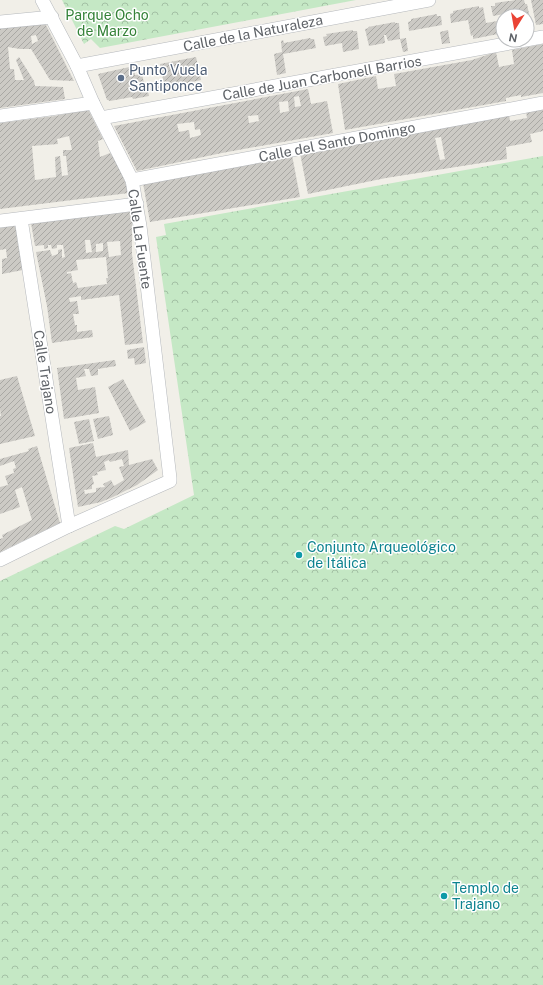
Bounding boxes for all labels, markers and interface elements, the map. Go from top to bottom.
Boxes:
park label: Parque Ocho de Marzo [65,7,149,39]
north arrow [495,8,535,48]
street label: Calle de la Naturaleza [182,12,324,54]
text: N [508,31,518,45]
street label: Calle de Juan Carbonell Barrios [221,53,423,103]
place label: Punto Vuela Santiponce [129,62,207,94]
marker: Punto Vuela Santiponce [116,73,126,83]
street label: Calle del Santo Domingo [257,119,417,165]
street label: Calle La Fuente [125,188,155,290]
street label: Calle Trajano [30,329,60,415]
place label: Conjunto Arqueológico de Itálica [307,539,456,571]
marker: Conjunto Arqueológico de Itálica [294,550,304,560]
place label: Templo de Trajano [452,880,519,912]
marker: Templo de Trajano [439,891,449,901]

